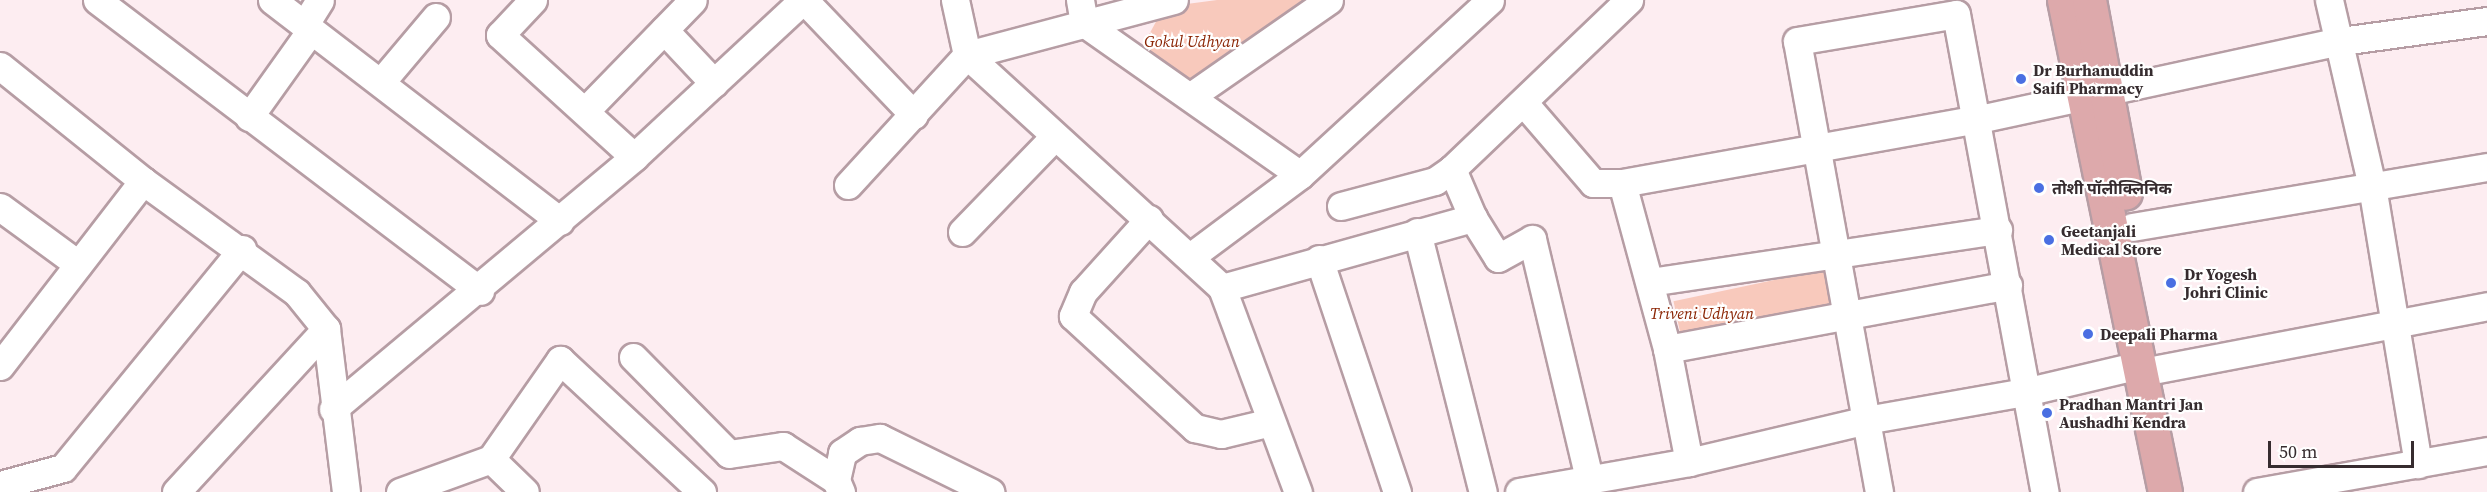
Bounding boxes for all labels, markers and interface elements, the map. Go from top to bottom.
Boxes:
park label: Gokul Udhyan [1144,31,1240,51]
place label: Dr Burhanuddin Saifi Pharmacy [2033,60,2154,98]
marker: Dr Burhanuddin Saifi Pharmacy [2014,72,2028,86]
place label: तोशी पॉलीक्लिनिक [2052,178,2172,198]
marker: तोशी पॉलीक्लिनिक [2030,179,2048,197]
place label: Geetanjali Medical Store [2061,221,2162,259]
marker: Geetanjali Medical Store [2042,233,2056,247]
place label: Dr Yogesh Johri Clinic [2184,264,2268,302]
marker: Dr Yogesh Johri Clinic [2162,274,2180,292]
park label: Triveni Udhyan [1650,303,1754,323]
place label: Deepali Pharma [2100,324,2218,344]
marker: Deepali Pharma [2081,327,2095,341]
place label: Pradhan Mantri Jan Aushadhi Kendra [2059,394,2203,432]
marker: Pradhan Mantri Jan Aushadhi Kendra [2040,406,2054,420]
scale bar [2271,429,2416,467]
text: 50 m [2279,439,2317,464]

